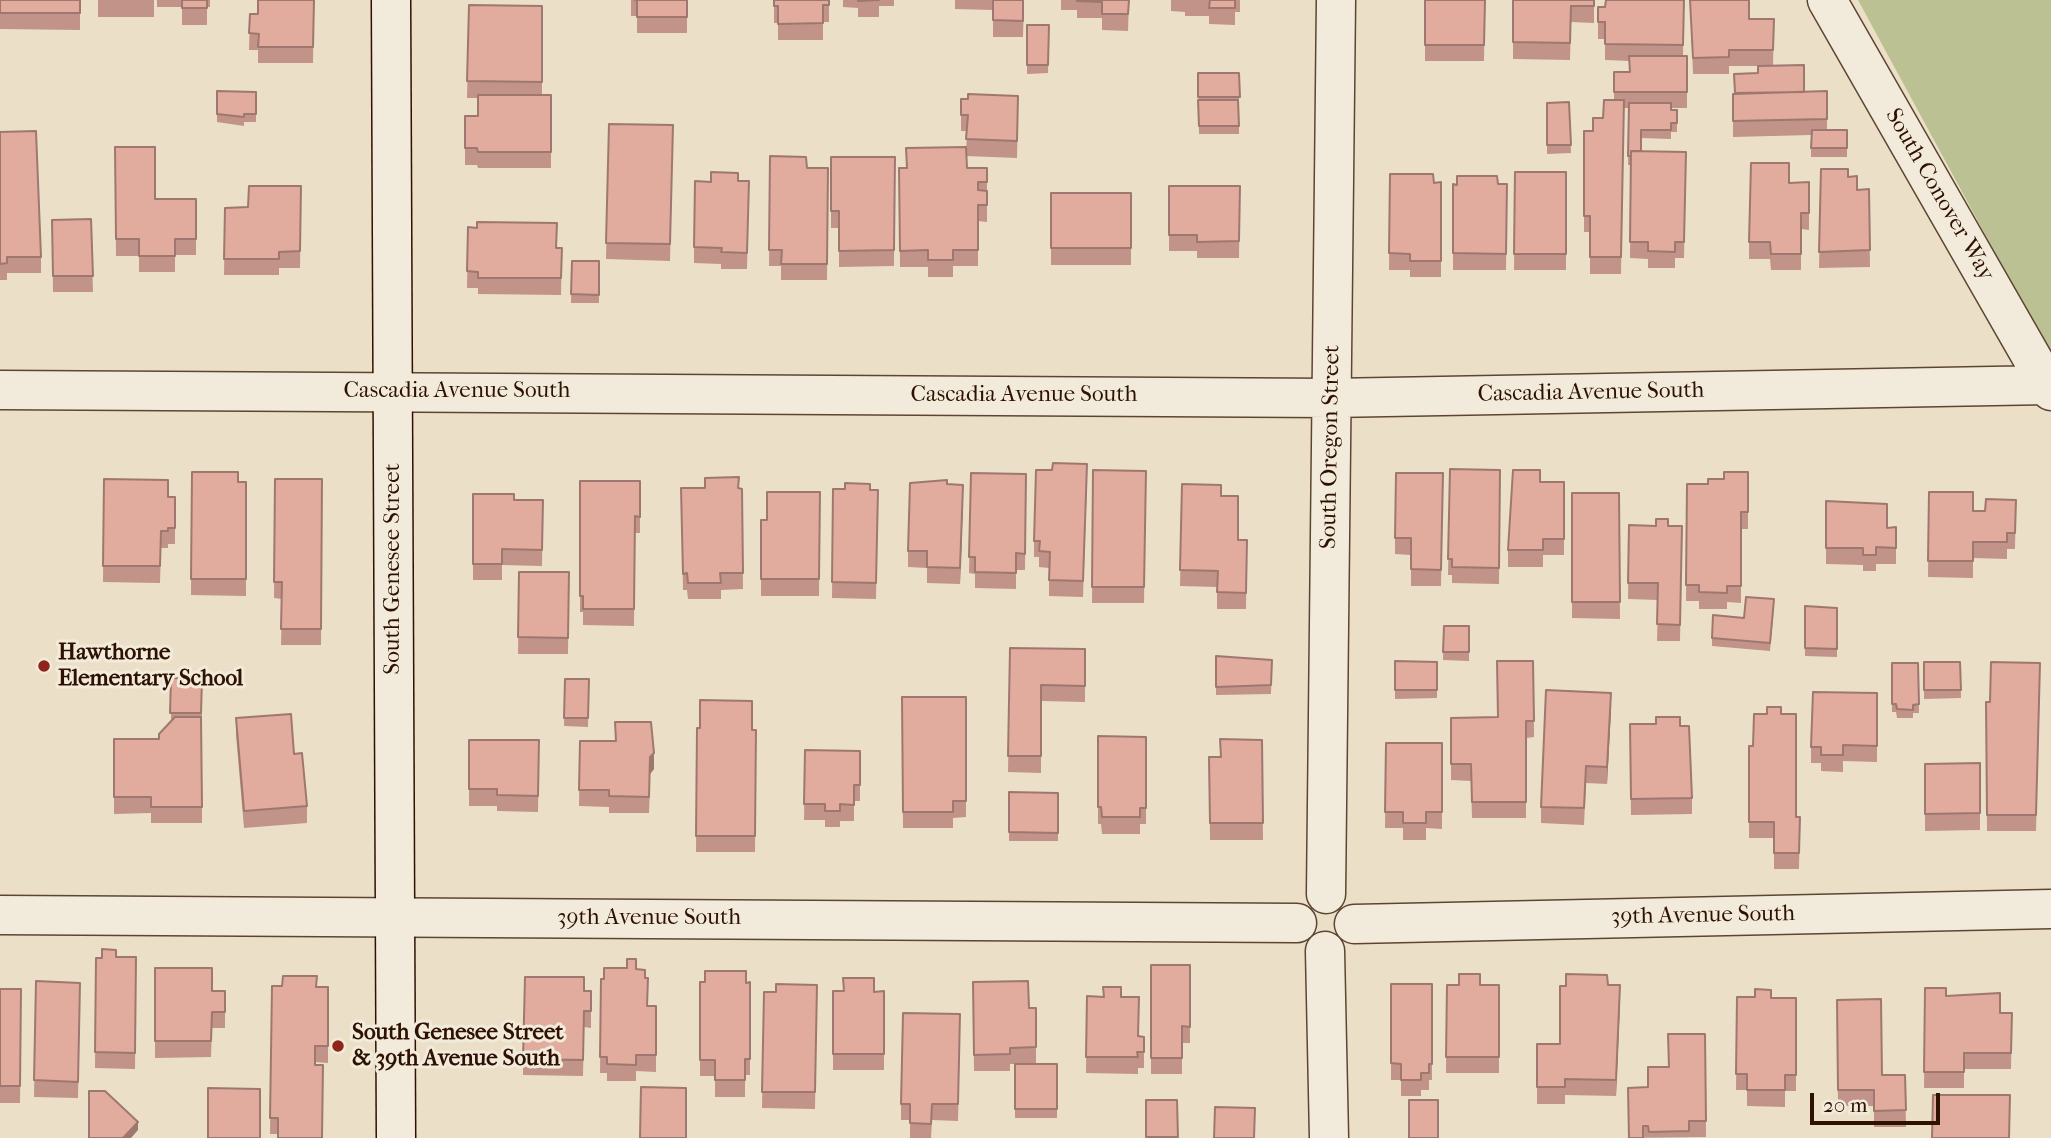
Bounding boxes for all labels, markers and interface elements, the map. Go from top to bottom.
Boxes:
street label: South Conover Way [1878,104,2000,286]
street label: South Oregon Street [1315,345,1347,549]
street label: Cascadia Avenue South [344,377,570,405]
street label: Cascadia Avenue South [1477,377,1705,409]
street label: Cascadia Avenue South [911,381,1137,409]
street label: South Genesee Street [379,463,407,675]
place label: Hawthorne Elementary School [58,639,243,693]
marker: Hawthorne Elementary School [36,658,52,674]
street label: 39th Avenue South [1611,901,1795,931]
street label: 39th Avenue South [557,904,741,932]
place label: South Genesee Street & 39th Avenue South [352,1019,563,1073]
marker: South Genesee Street & 39th Avenue South [330,1038,346,1054]
scale bar [1813,1078,1942,1122]
text: 20 m [1823,1093,1867,1117]

